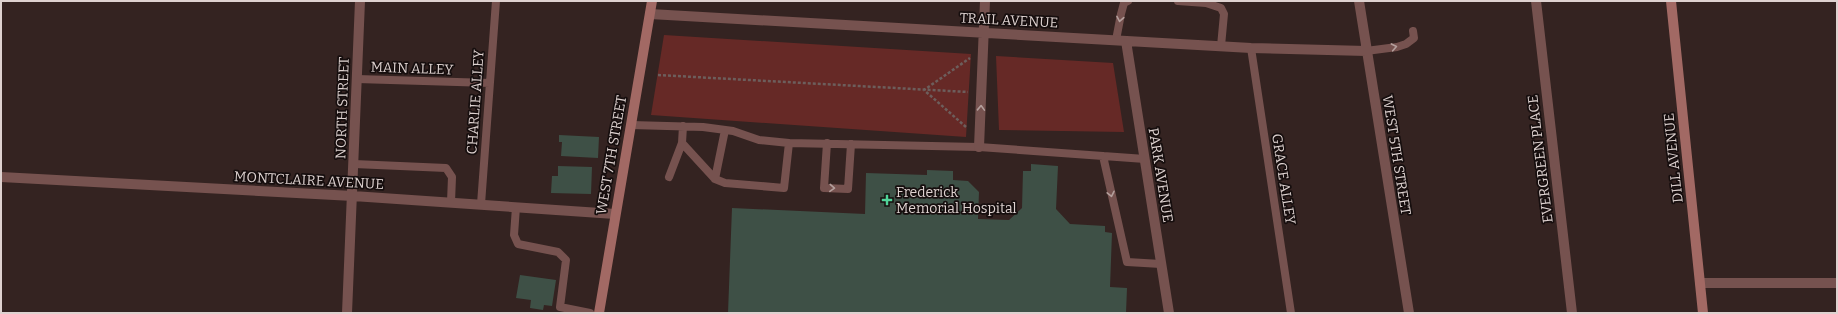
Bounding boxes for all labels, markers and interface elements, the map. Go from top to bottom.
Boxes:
street label: TRAIL AVENUE [959,9,1059,32]
one-way arrow [1116,16,1125,22]
one-way arrow [1391,44,1398,52]
street label: CHARLIE ALLEY [463,49,488,155]
street label: NORTH STREET [332,57,353,159]
street label: MAIN ALLEY [370,59,454,78]
street label: WEST 7TH STREET [593,94,630,216]
street label: WEST 5TH STREET [1379,94,1414,216]
street label: EVERGREEN PLACE [1524,94,1557,224]
one-way arrow [977,105,985,111]
street label: DILL AVENUE [1660,112,1687,204]
street label: PARK AVENUE [1145,126,1176,224]
street label: GRACE ALLEY [1268,132,1299,226]
street label: MONTCLAIRE AVENUE [234,168,384,193]
one-way arrow [829,184,835,193]
place label: Frederick Memorial Hospital [896,184,1017,217]
one-way arrow [1106,191,1114,197]
marker: Frederick Memorial Hospital [881,194,893,206]

